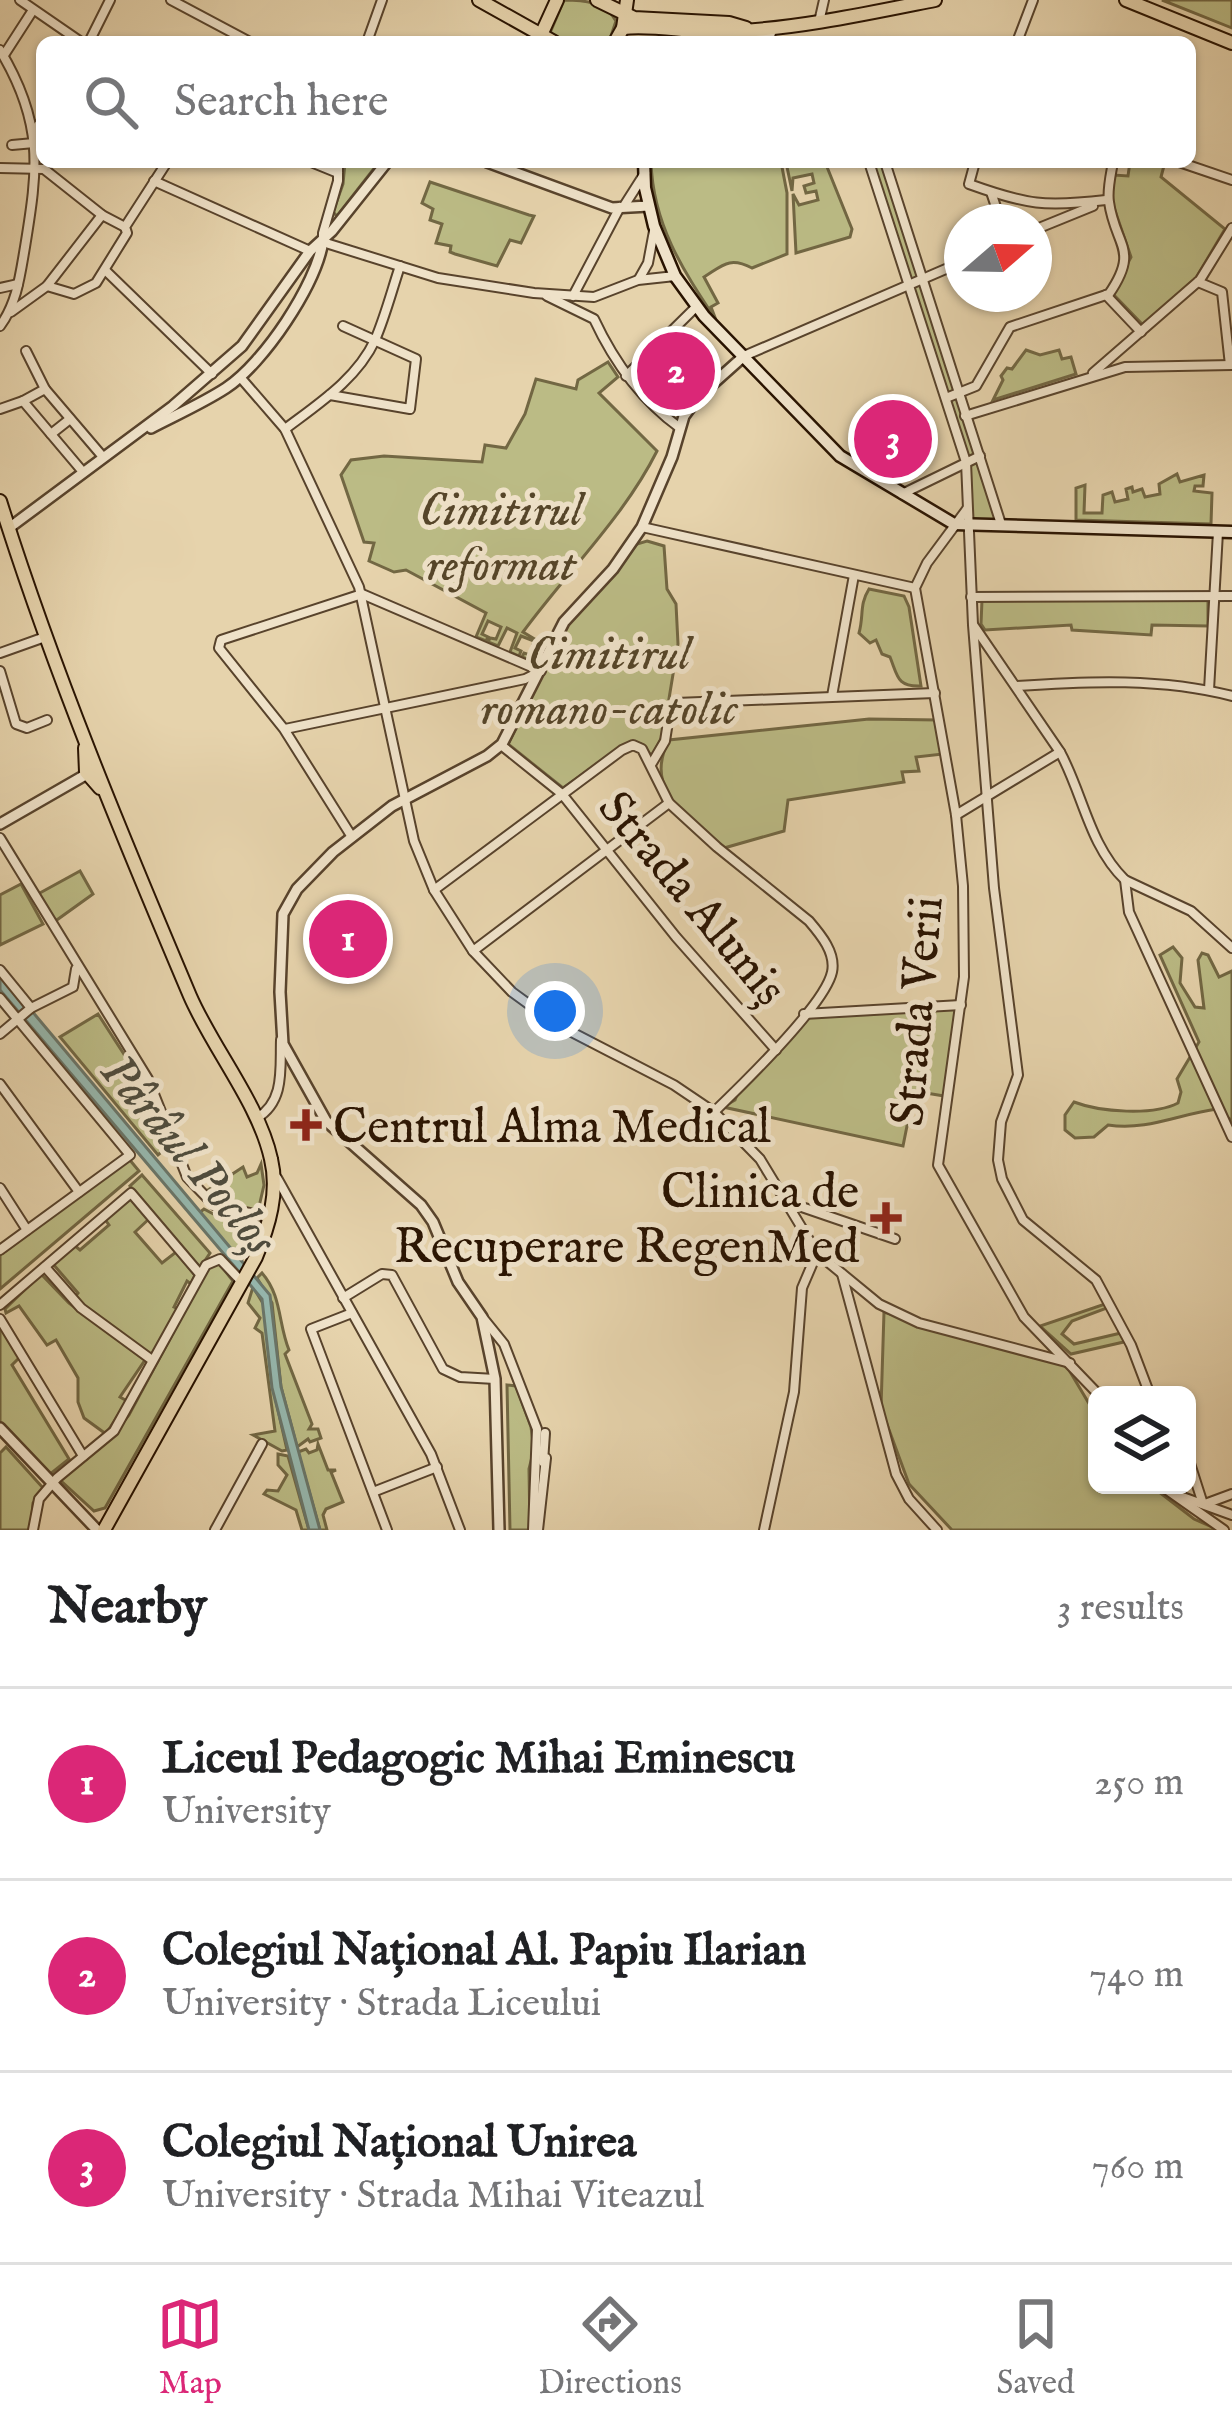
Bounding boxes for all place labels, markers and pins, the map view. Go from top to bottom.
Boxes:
pin: 2 [637,326,715,416]
pin: 3 [854,394,932,484]
pin: 1 [309,894,387,984]
place label: Centrul Alma Medical [333,1099,772,1159]
marker: Centrul Alma Medical [290,1109,322,1141]
place label: Clinica de Recuperare RegenMed [394,1164,859,1279]
marker: Clinica de Recuperare RegenMed [870,1202,902,1234]

